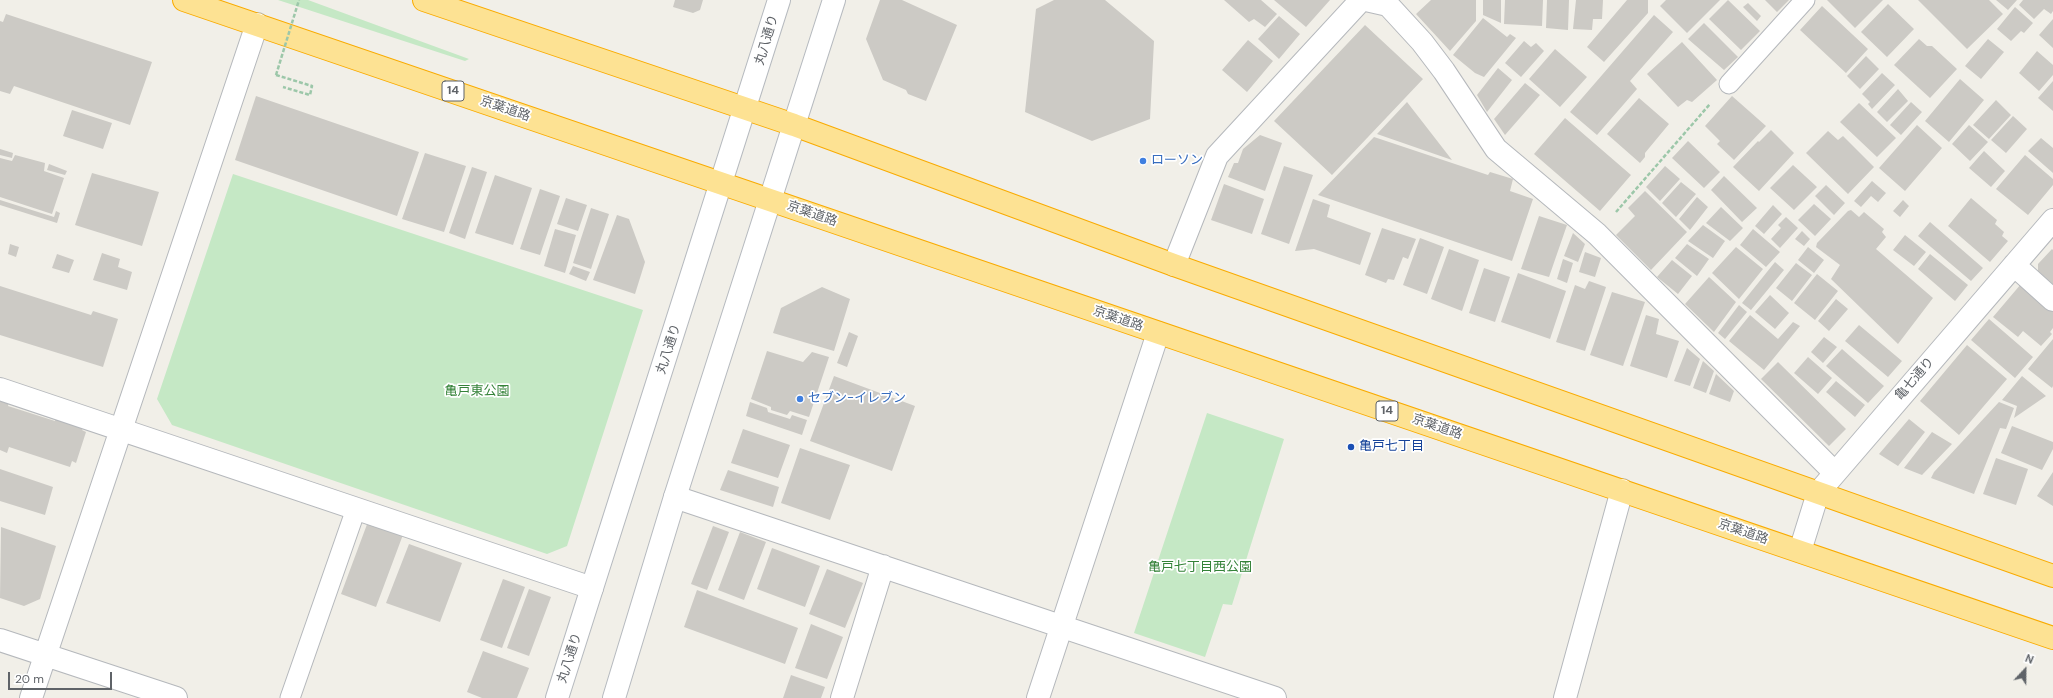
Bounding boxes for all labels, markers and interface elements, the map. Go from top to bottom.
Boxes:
street label: 丸八通り [752,13,782,67]
road number: 14 [442,81,464,101]
street label: 京葉道路 [478,93,532,125]
place label: ローソン [1151,153,1203,169]
marker: ローソン [1138,156,1148,166]
street label: 京葉道路 [785,198,839,230]
street label: 京葉道路 [1091,303,1145,335]
street label: 丸八通り [654,322,684,376]
street label: 亀七通り [1892,354,1938,404]
park label: 亀戸東公園 [445,384,509,400]
place label: セブン-イレブン [808,391,906,407]
marker: セブン-イレブン [795,394,805,404]
road number: 14 [1376,401,1398,421]
street label: 京葉道路 [1410,411,1464,443]
place label: 亀戸七丁目 [1359,439,1424,455]
marker: 亀戸七丁目 [1346,442,1356,452]
street label: 京葉道路 [1716,516,1770,548]
park label: 亀戸七丁目西公園 [1148,560,1252,576]
street label: 丸八通り [555,631,585,685]
north arrow [2005,650,2045,690]
text: N [2023,651,2036,667]
scale bar [10,664,114,690]
text: 20 m [15,671,44,687]

